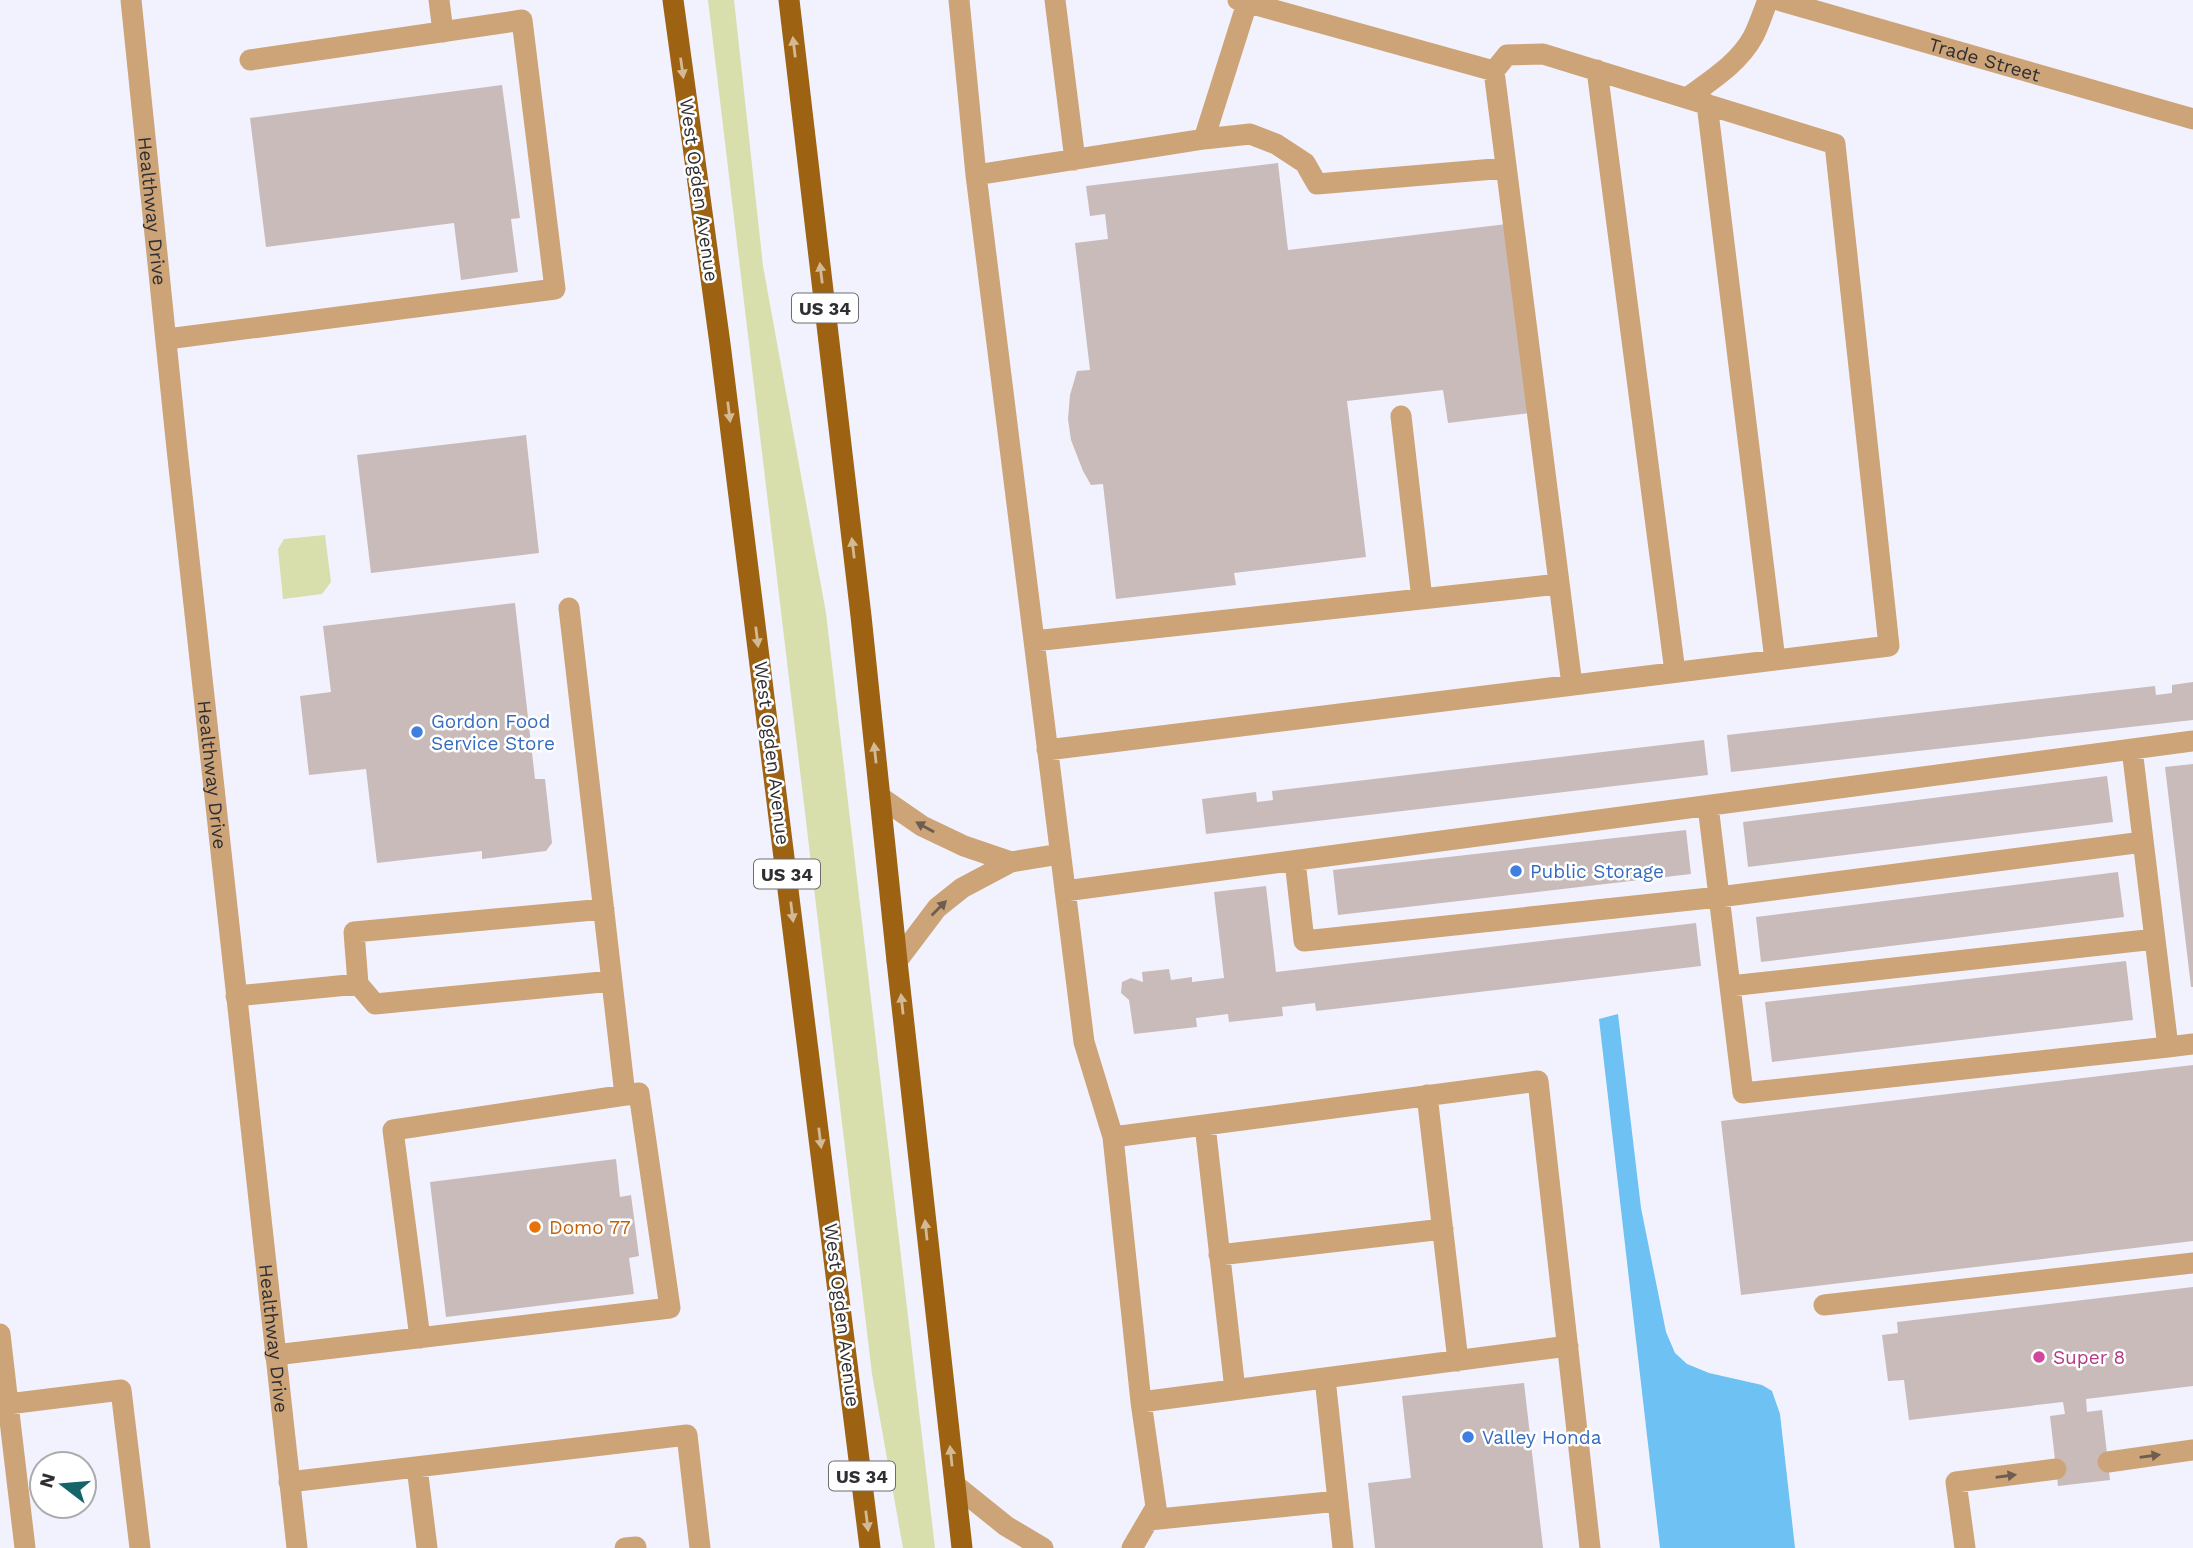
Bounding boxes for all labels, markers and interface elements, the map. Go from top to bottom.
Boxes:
street label: Trade Street [1926,32,2043,86]
one-way arrow [789,36,800,58]
one-way arrow [677,57,688,79]
street label: West Ogden Avenue [675,97,723,283]
street label: Healthway Drive [134,135,172,286]
one-way arrow [815,262,826,284]
road number: US 34 [792,294,858,322]
one-way arrow [723,401,734,423]
one-way arrow [848,537,859,559]
one-way arrow [752,627,763,649]
street label: West Ogden Avenue [749,660,795,846]
street label: Healthway Drive [193,699,232,850]
place label: Gordon Food Service Store [431,710,555,755]
marker: Gordon Food Service Store [409,724,425,740]
one-way arrow [869,742,880,764]
one-way arrow [916,821,935,833]
road number: US 34 [754,860,820,888]
place label: Public Storage [1530,860,1664,883]
marker: Public Storage [1508,863,1524,879]
one-way arrow [931,899,948,916]
one-way arrow [786,901,797,923]
one-way arrow [896,992,907,1014]
one-way arrow [815,1127,826,1149]
place label: Domo 77 [549,1216,631,1239]
marker: Domo 77 [527,1219,543,1235]
one-way arrow [921,1219,932,1241]
street label: West Ogden Avenue [819,1222,865,1408]
street label: Healthway Drive [255,1263,294,1414]
place label: Super 8 [2053,1346,2125,1369]
marker: Super 8 [2031,1349,2047,1365]
place label: Valley Honda [1482,1426,1602,1449]
marker: Valley Honda [1460,1429,1476,1445]
one-way arrow [946,1445,957,1467]
north arrow [28,1450,98,1520]
one-way arrow [2139,1450,2161,1461]
road number: US 34 [829,1462,895,1490]
one-way arrow [1995,1470,2017,1481]
text: N [34,1471,60,1490]
one-way arrow [861,1510,872,1532]

